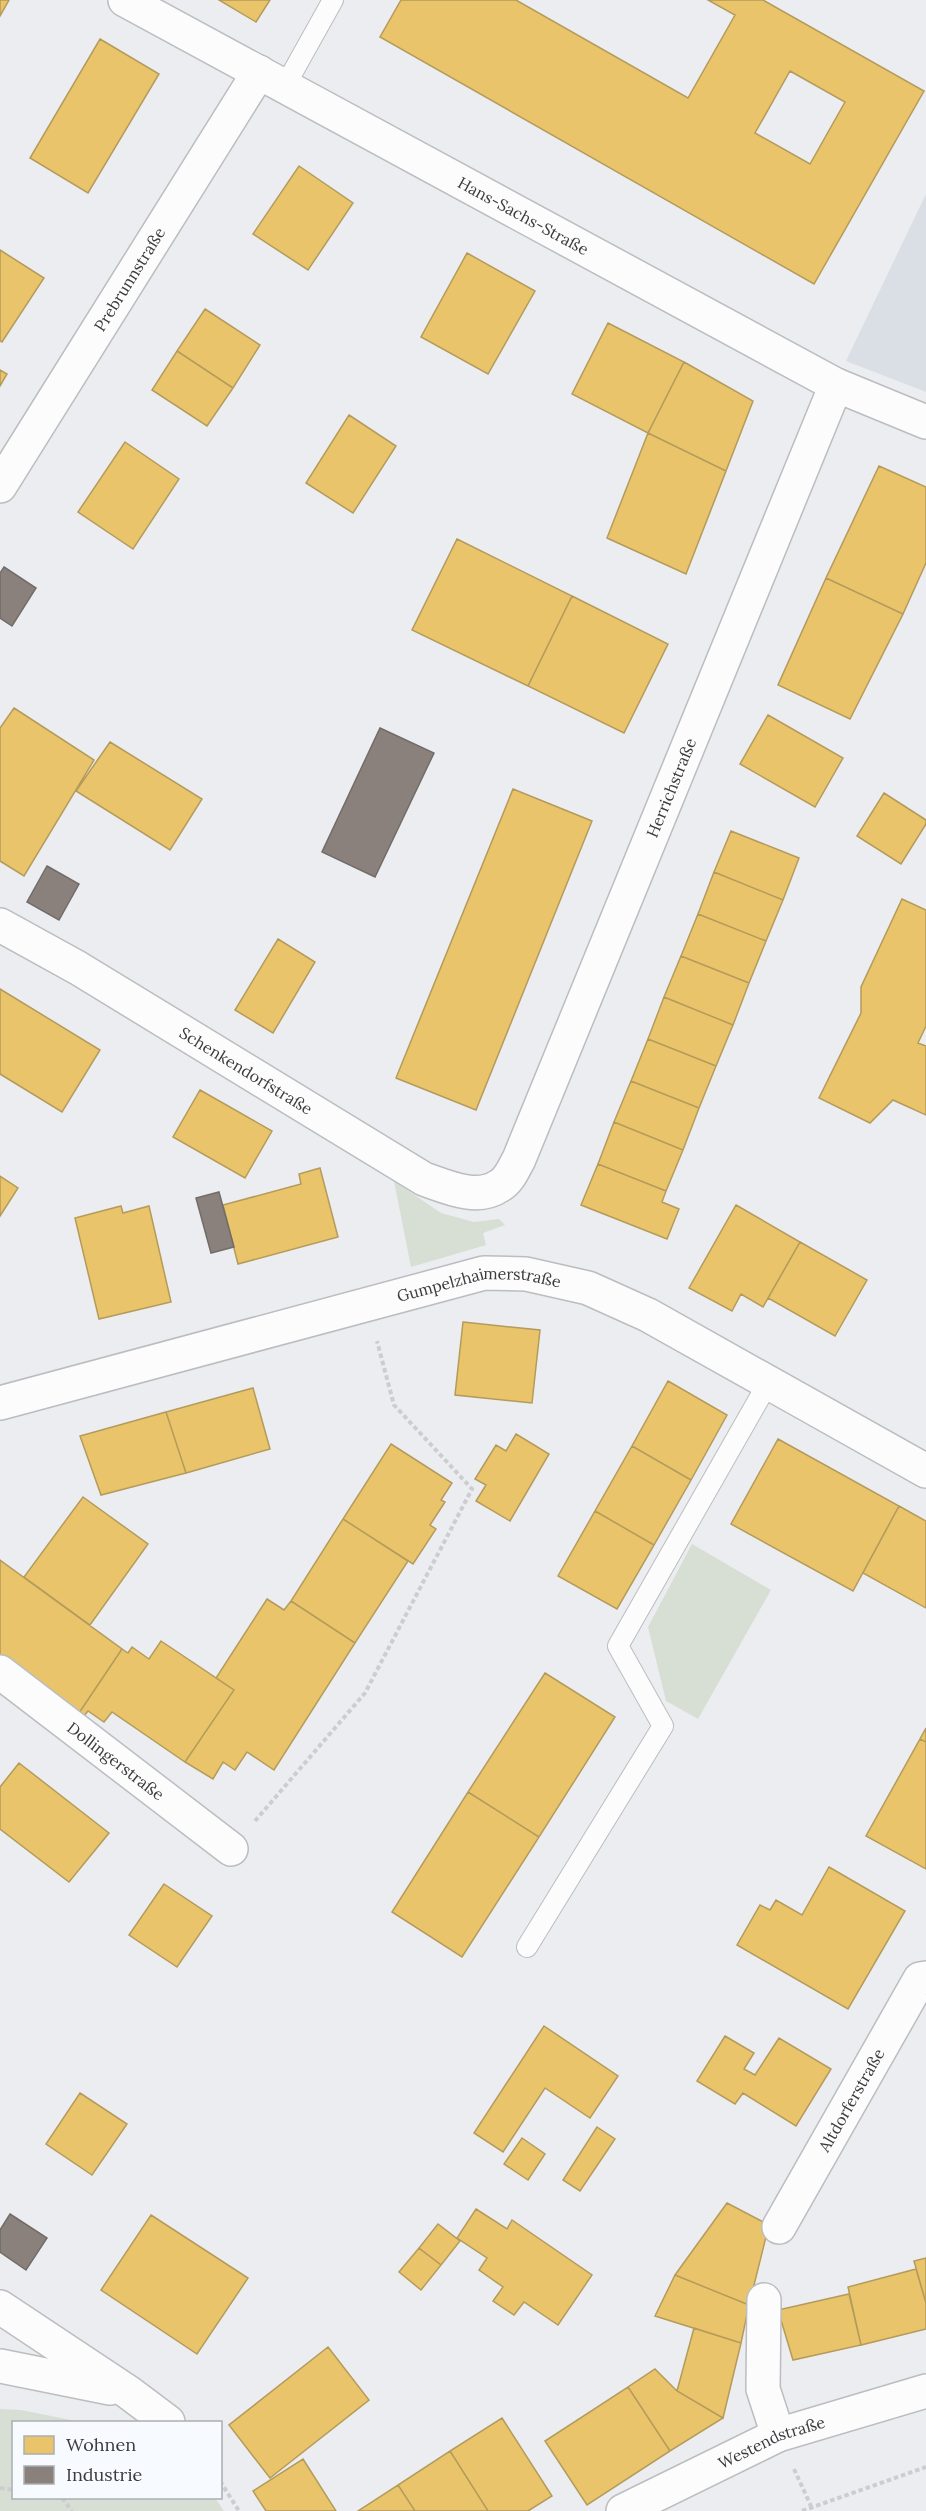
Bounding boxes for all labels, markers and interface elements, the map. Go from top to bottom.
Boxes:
street label: Hans-Sachs-Straße [454,172,592,259]
street label: Prebrunnstraße [89,223,170,335]
street label: Herrichstraße [642,735,700,840]
street label: Schenkendorfstraße [176,1022,317,1119]
street label: Gumpelzhaimerstraße [395,1263,563,1306]
street label: Dollingerstraße [63,1717,169,1804]
street label: Altdorferstraße [813,2045,889,2156]
street label: Westendstraße [715,2412,827,2473]
legend [12,2421,222,2499]
text: Wohnen [66,2433,136,2456]
text: Industrie [66,2463,142,2486]

